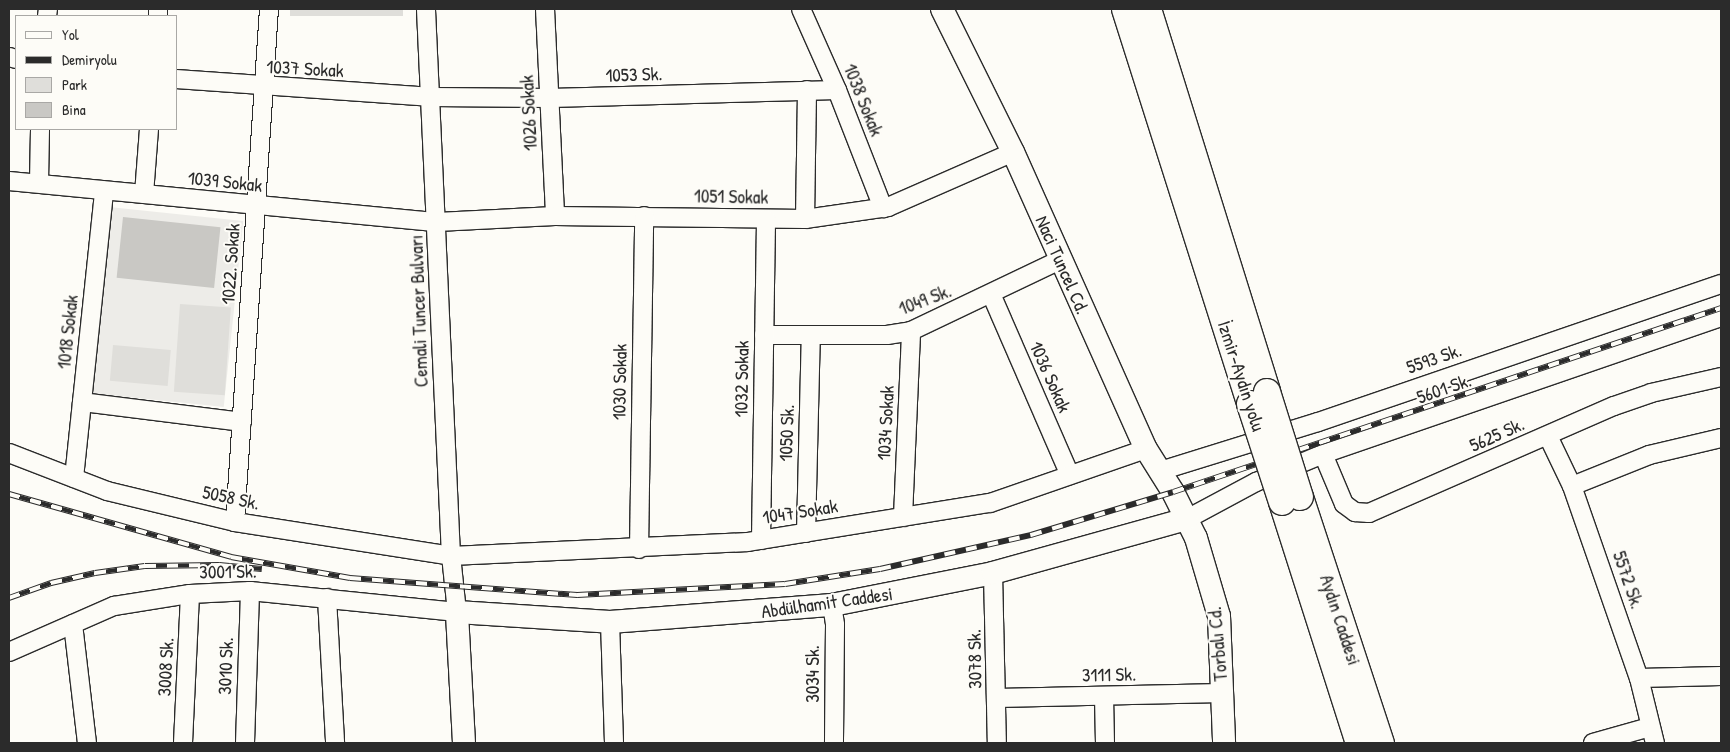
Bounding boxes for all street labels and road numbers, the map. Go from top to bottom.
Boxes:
street label: 1037 Sokak [266,56,344,82]
street label: 1038 Sokak [838,60,888,140]
street label: 1053 Sk. [605,63,663,87]
street label: 1026 Sokak [516,75,542,151]
street label: 1039 Sokak [187,167,263,197]
street label: 1051 Sokak [694,185,768,209]
street label: Naci Tuncel Cd. [1030,212,1094,318]
street label: 1022. Sokak [217,223,245,305]
street label: Cemali Tuncer Bulvarı [405,234,433,388]
street label: 1049 Sk. [895,280,955,320]
street label: 1018 Sokak [53,294,83,370]
street label: İzmir-Aydın yolu [1212,318,1270,434]
street label: 1036 Sokak [1024,338,1076,416]
street label: 5593 Sk. [1404,339,1464,379]
street label: 1032 Sokak [730,340,754,418]
street label: 1030 Sokak [608,344,632,420]
street label: 5601 Sk. [1414,369,1474,409]
street label: 1034 Sokak [873,385,899,461]
street label: 1050 Sk. [775,404,799,462]
street label: 5625 Sk. [1466,413,1528,457]
street label: 5058 Sk. [200,481,262,515]
street label: 1047 Sokak [761,495,839,529]
street label: 5572 Sk. [1608,548,1648,612]
street label: 3001 Sk. [199,560,257,584]
street label: Aydın Caddesi [1315,572,1365,668]
street label: Abdülhamit Caddesi [760,582,894,624]
street label: Torbalı Cd. [1203,606,1233,682]
street label: 3078 Sk. [963,629,987,689]
street label: 3008 Sk. [153,637,179,697]
street label: 3010 Sk. [214,637,238,695]
street label: 3034 Sk. [802,645,824,703]
street label: 3111 Sk. [1082,663,1136,687]

